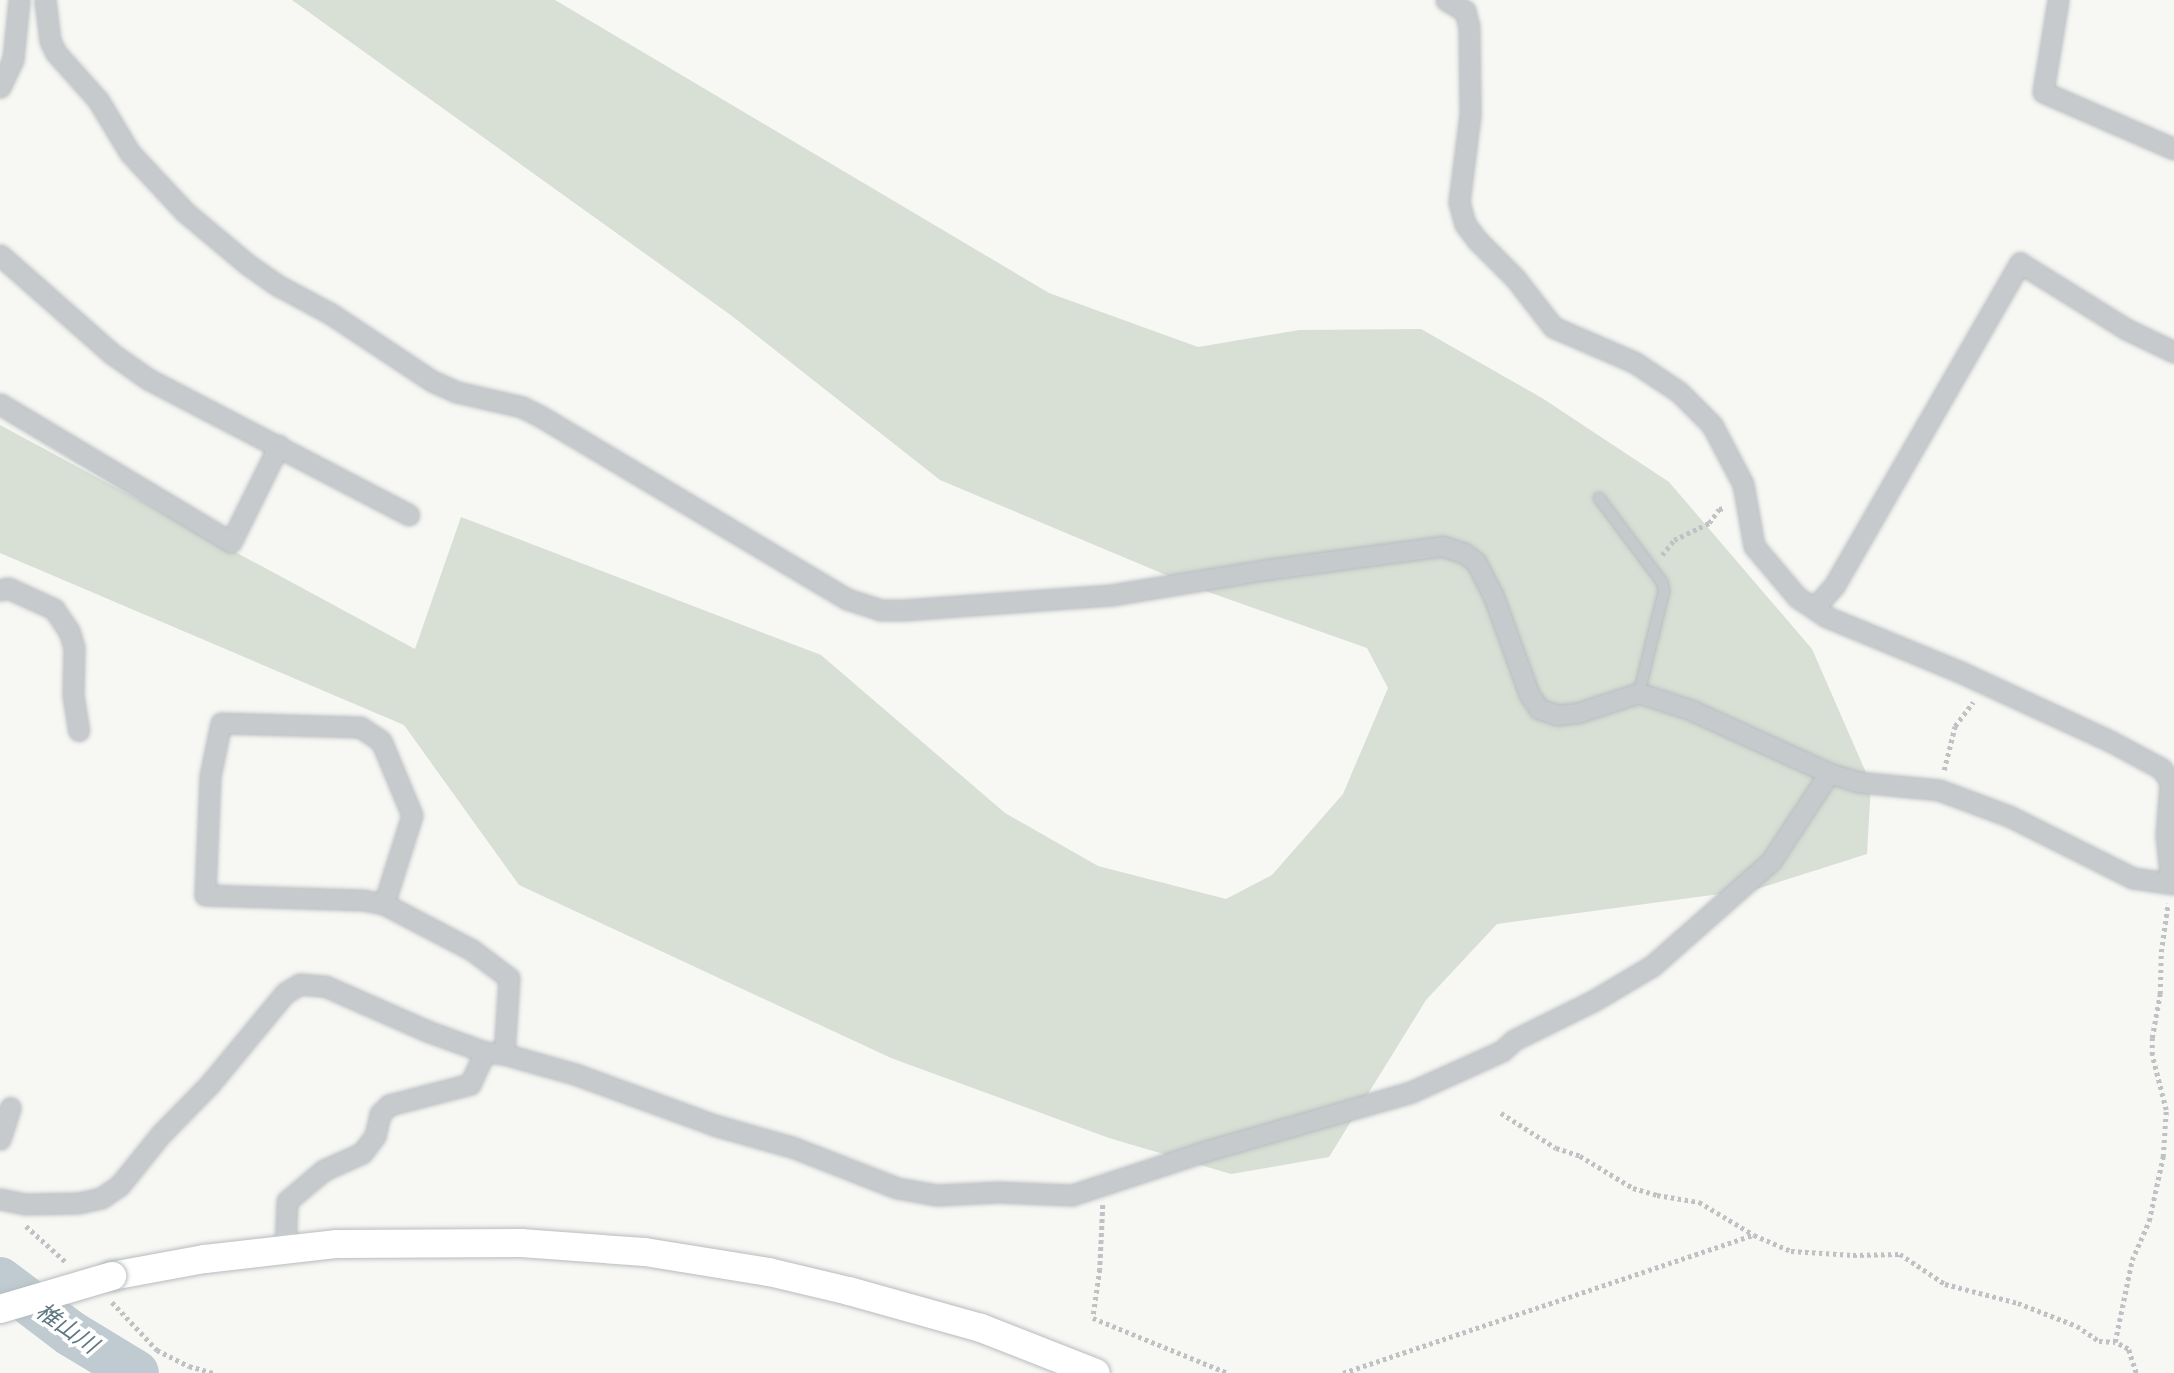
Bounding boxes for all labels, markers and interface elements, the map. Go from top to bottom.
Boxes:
water label: 椎山川 [31,1297,103,1359]

